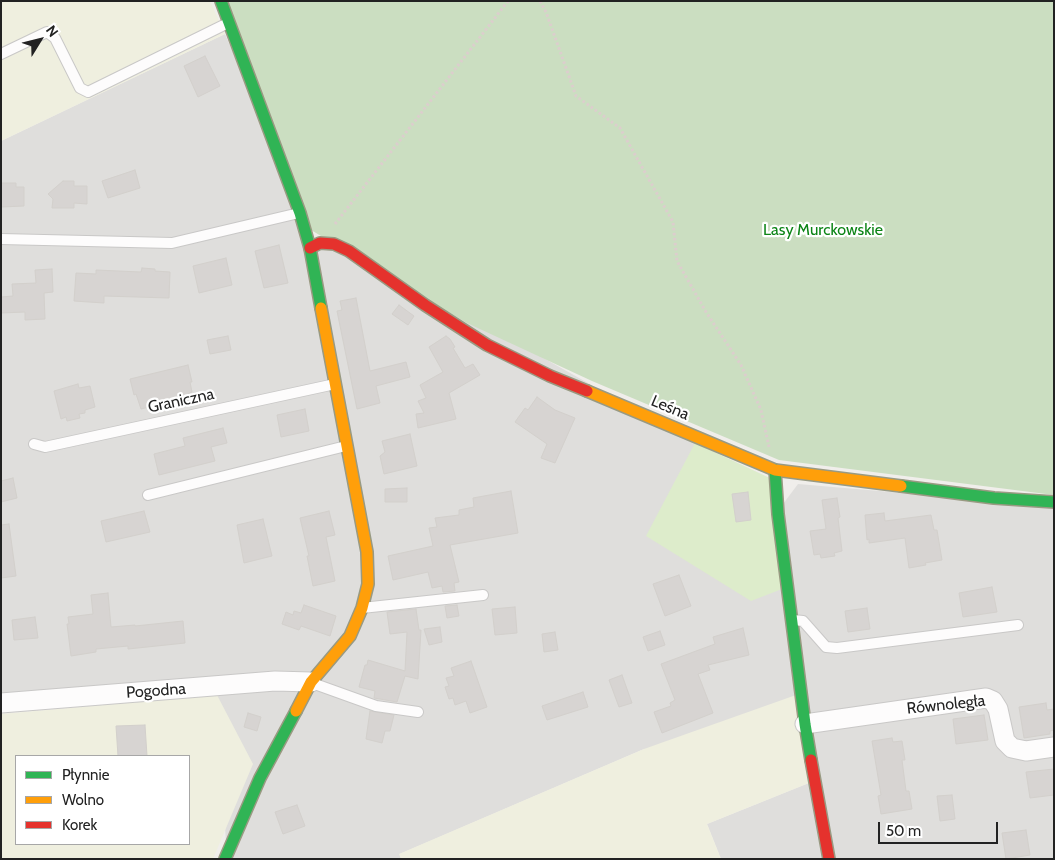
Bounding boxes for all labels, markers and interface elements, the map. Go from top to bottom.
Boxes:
north arrow [15,15,65,65]
text: N [42,22,62,40]
park label: Lasy Murckowskie [763,220,883,240]
street label: Graniczna [146,385,216,417]
street label: Leśna [648,391,692,425]
street label: Pogodna [125,679,187,703]
street label: Równoległa [906,691,986,719]
legend [15,755,190,845]
text: Płynnie [62,766,109,784]
text: Wolno [62,791,104,809]
scale bar [880,812,1000,844]
text: Korek [62,816,97,834]
text: 50 m [886,822,921,840]

